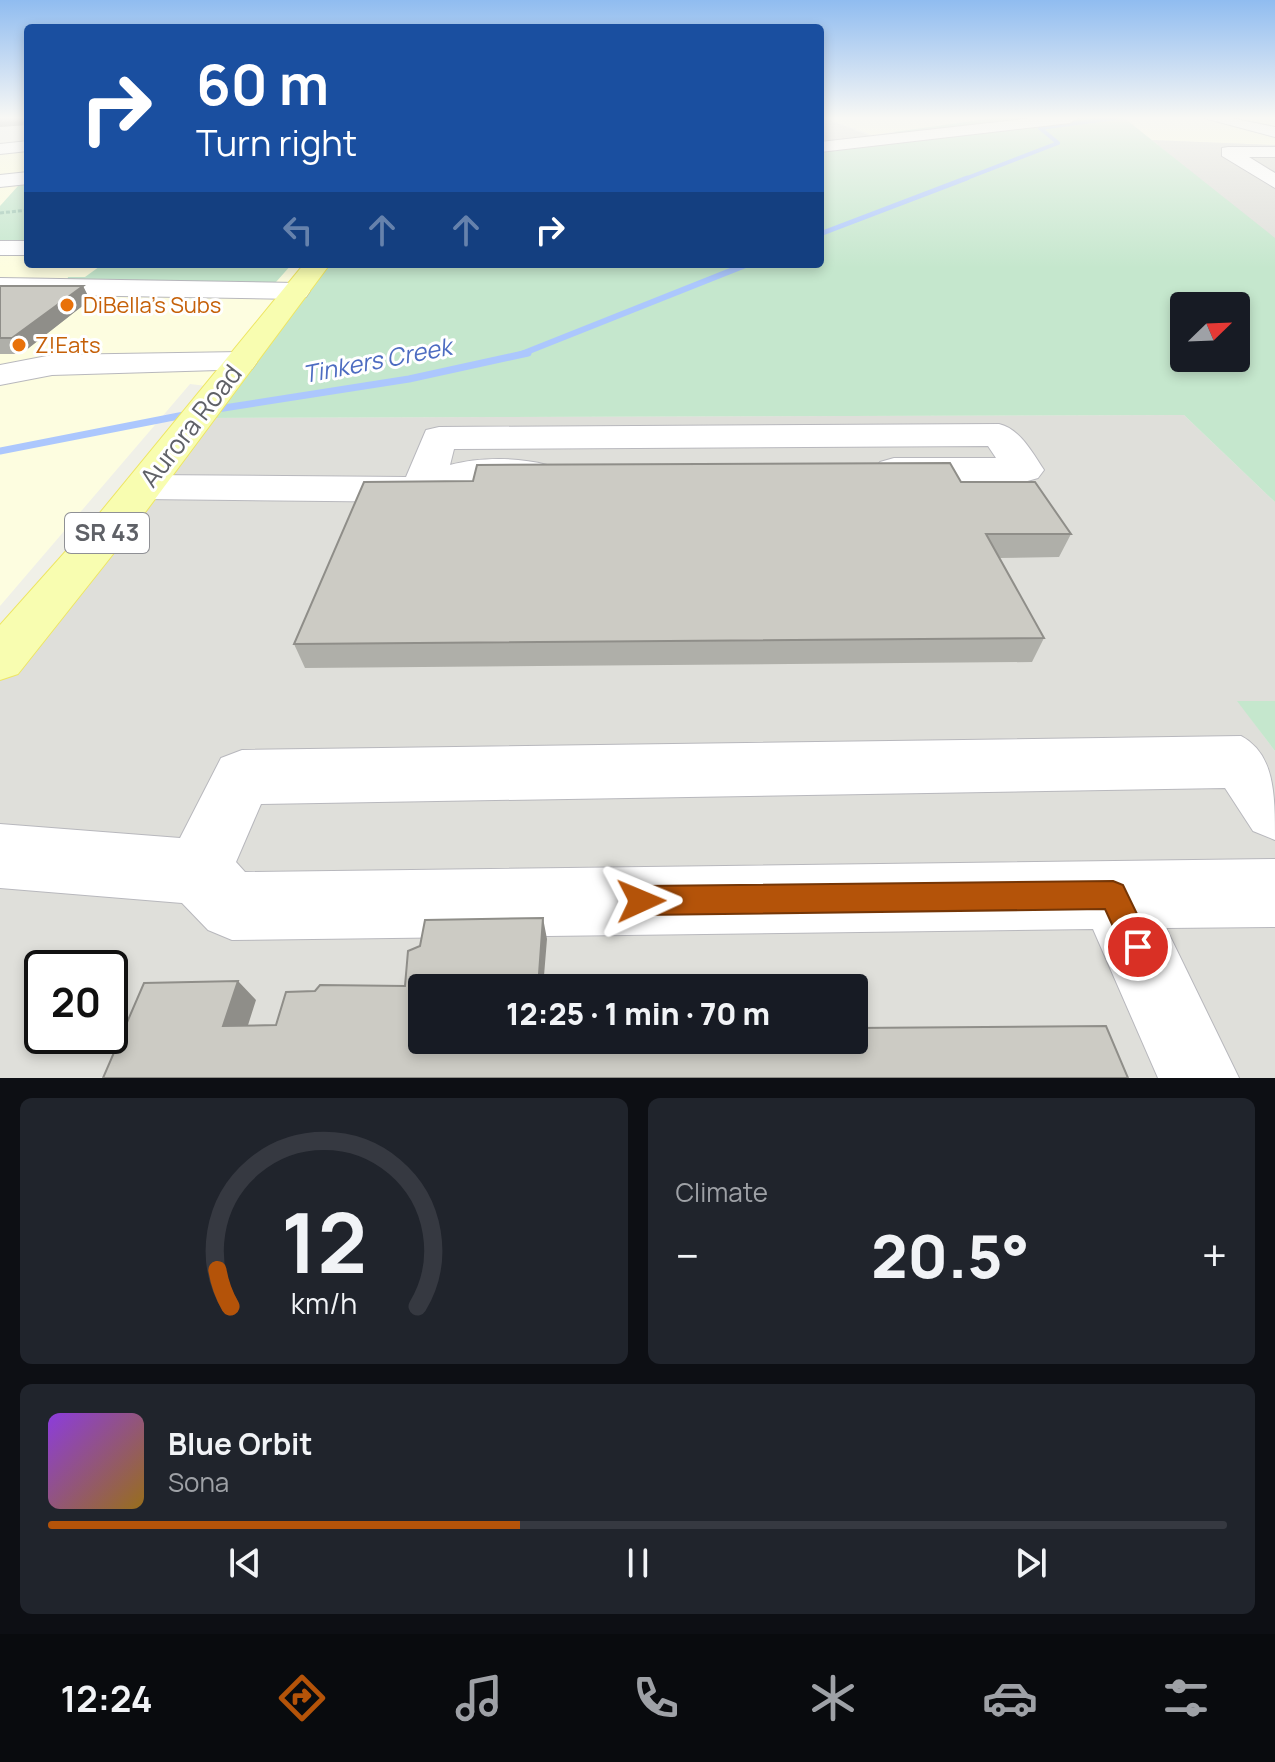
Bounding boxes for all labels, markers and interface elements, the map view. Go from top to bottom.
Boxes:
text: 60 m [196,45,329,122]
icon: right [64,56,168,160]
text: Turn right [196,118,357,167]
icon: left [276,208,320,252]
icon: ahead [360,208,404,252]
icon: ahead [444,208,488,252]
icon: right [528,208,572,252]
place label: DiBella's Subs [83,290,221,320]
north arrow [1170,292,1250,372]
map controls [1170,292,1250,372]
marker: DiBella's Subs [58,296,76,314]
water label: Tinkers Creek [299,328,457,390]
place label: Z!Eats [35,330,101,360]
marker: Z!Eats [10,336,28,354]
street label: Aurora Road [131,357,250,494]
road number: SR 43 [65,513,149,553]
position arrow [599,859,683,943]
pin [1104,913,1172,981]
icon: arrive [1116,925,1160,969]
speed limit sign: 20 [24,950,128,1054]
text: 12:25 · 1 min · 70 m [506,993,770,1034]
text: Climate [676,1174,768,1210]
text: 12 [281,1184,367,1298]
text: 20.5° [871,1214,1030,1296]
text: − [676,1225,699,1285]
text: + [1202,1225,1227,1285]
text: km/h [291,1284,357,1323]
text: Blue Orbit [168,1423,313,1464]
text: Sona [168,1464,229,1500]
icon: previous [223,1541,267,1585]
icon: pause [616,1541,660,1585]
icon: next [1009,1541,1053,1585]
icon: directions [274,1670,330,1726]
icon: music [451,1670,507,1726]
icon: phone [628,1670,684,1726]
icon: climate [805,1670,861,1726]
icon: car [982,1670,1038,1726]
icon: filters [1158,1670,1214,1726]
text: 12:24 [60,1674,153,1723]

